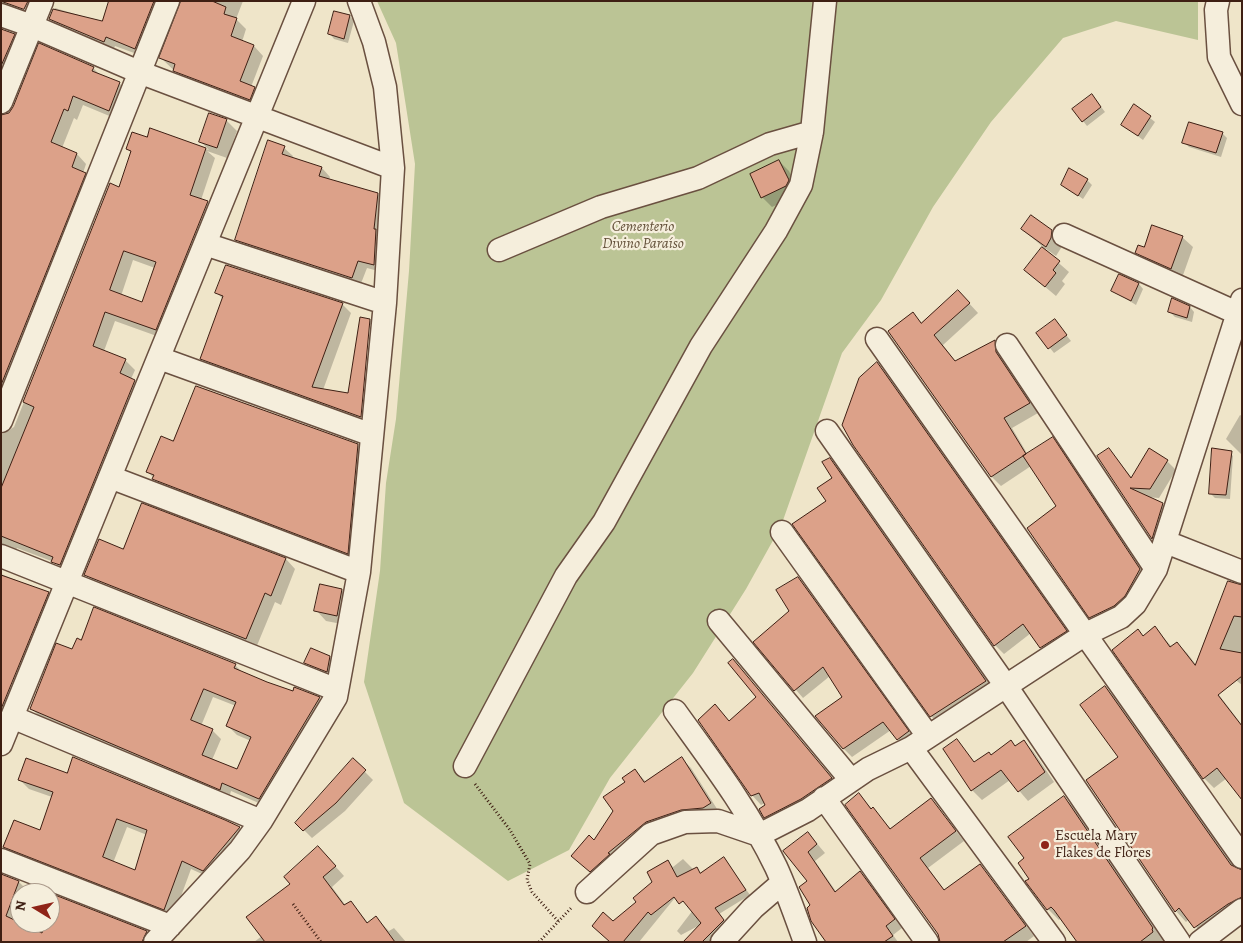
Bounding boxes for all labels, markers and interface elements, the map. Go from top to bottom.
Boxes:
park label: Cementerio Divino Paraíso [602,218,684,253]
place label: Escuela Mary Flakes de Flores [1055,827,1151,862]
marker: Escuela Mary Flakes de Flores [1039,839,1051,851]
north arrow [10,883,60,933]
text: N [10,899,31,912]

